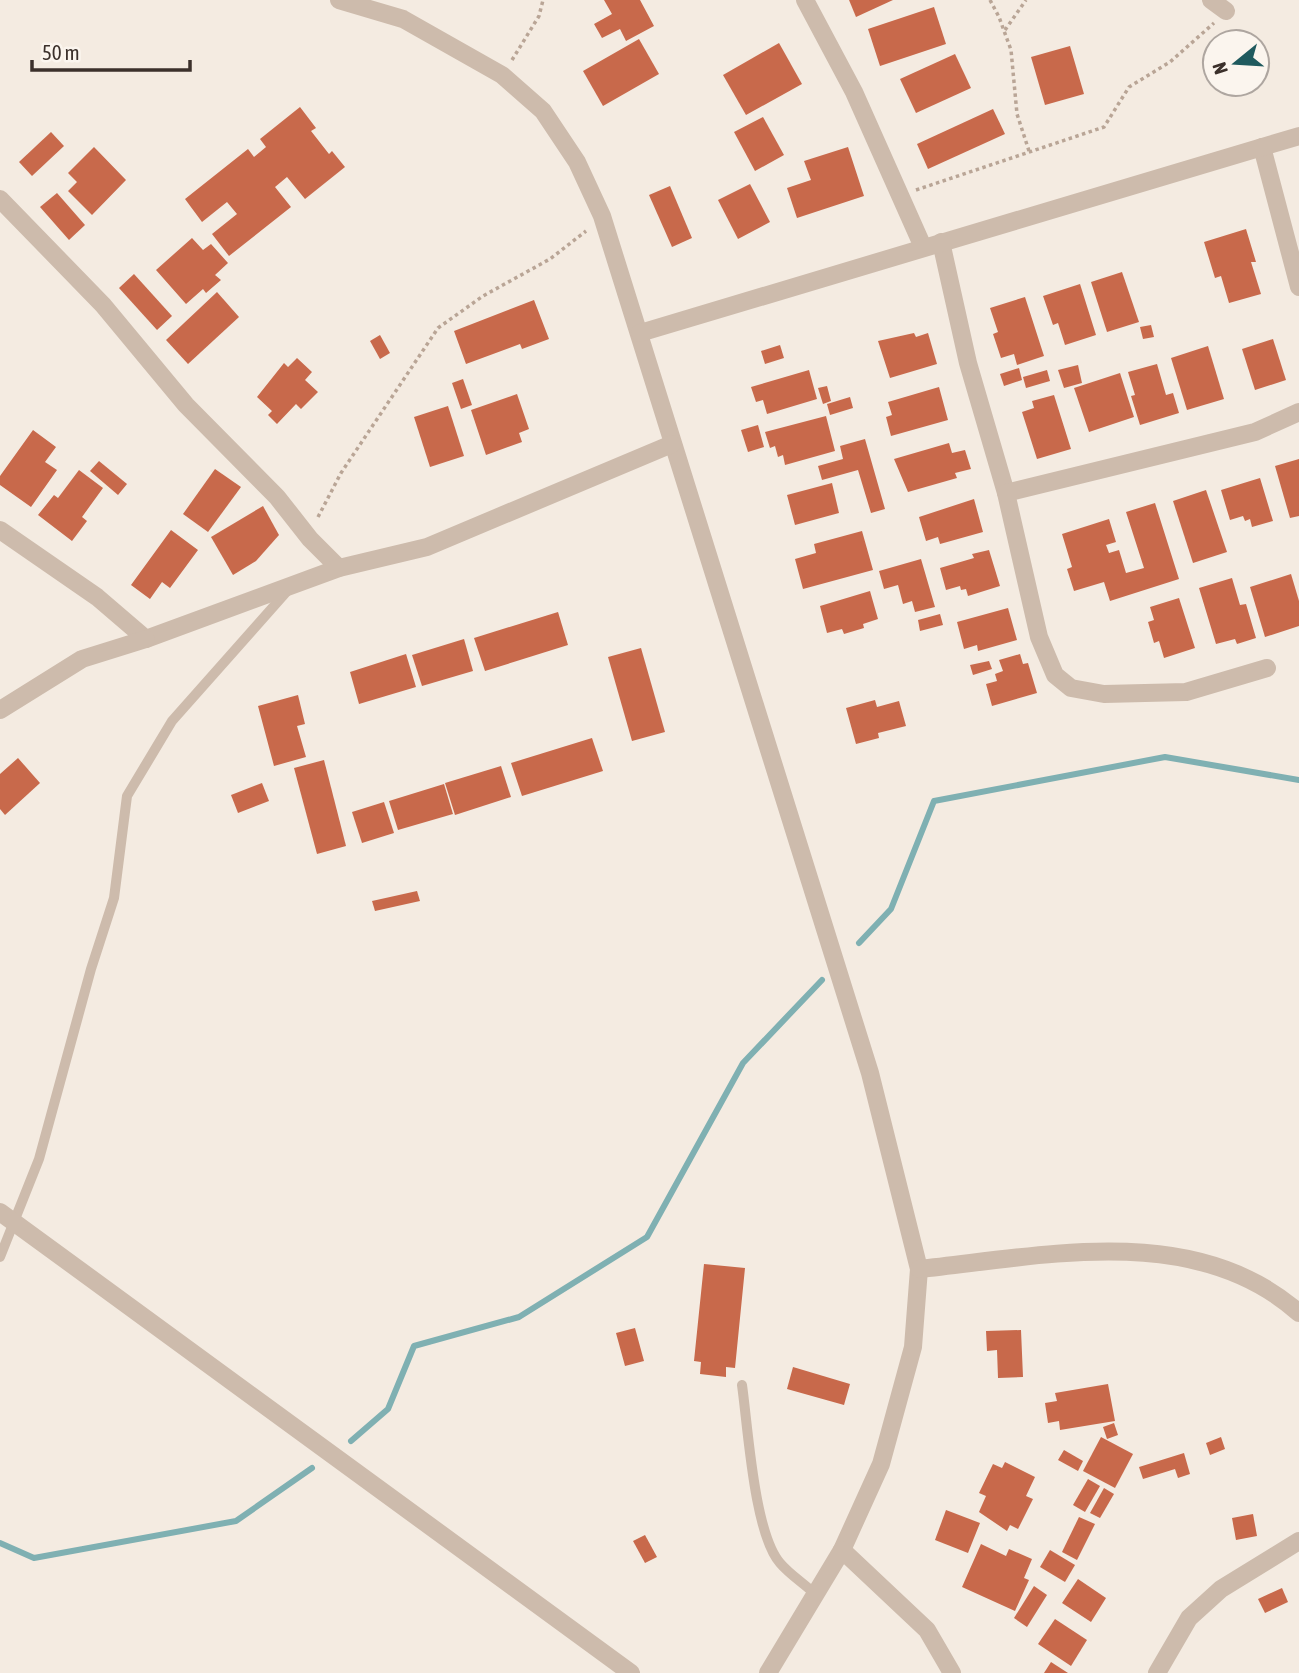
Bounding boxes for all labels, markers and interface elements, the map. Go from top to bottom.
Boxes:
scale bar [32,28,189,72]
north arrow [1201,28,1271,98]
text: 50 m [42,40,80,64]
text: N [1208,60,1232,77]

